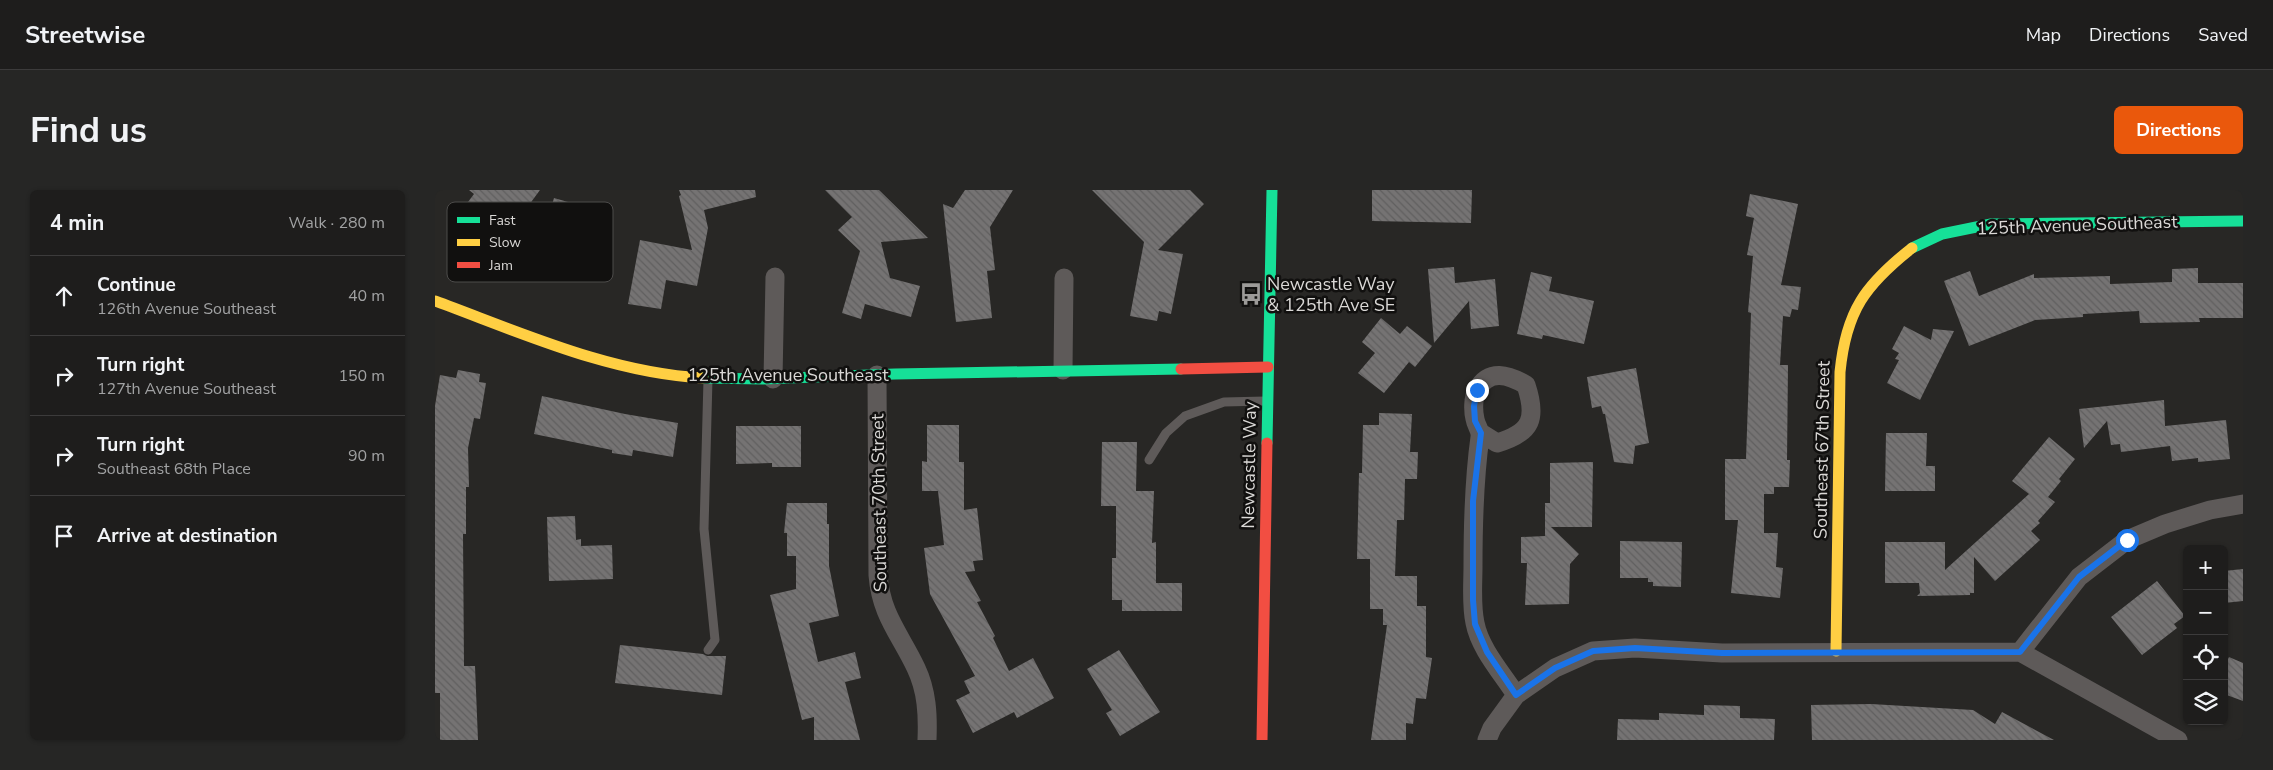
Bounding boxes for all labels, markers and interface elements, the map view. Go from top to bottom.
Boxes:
text: Streetwise [25,19,145,51]
text: Map [2026,23,2061,47]
text: Directions [2089,23,2170,47]
text: Saved [2198,23,2248,47]
button: Directions [2114,106,2243,154]
text: Find us [30,107,147,154]
legend [447,202,613,282]
text: 4 min [50,209,104,237]
street label: 125th Avenue Southeast [1976,209,2179,241]
text: Fast [489,211,515,230]
text: Walk · 280 m [289,212,385,234]
text: Slow [489,233,521,252]
text: Jam [488,256,513,275]
text: Continue [97,272,176,298]
place label: Newcastle Way & 125th Ave SE [1267,272,1395,317]
bus stop icon: Newcastle Way & 125th Ave SE [1238,281,1264,307]
icon: ahead [50,282,78,310]
text: 40 m [348,285,385,307]
text: 126th Avenue Southeast [97,298,276,320]
text: Turn right [97,352,184,378]
street label: Southeast 67th Street [1808,360,1836,539]
icon: right [50,362,78,390]
street label: 125th Avenue Southeast [687,363,889,387]
text: 150 m [338,365,385,387]
text: 127th Avenue Southeast [97,378,276,400]
route end [1466,379,1489,402]
street label: Newcastle Way [1236,400,1262,529]
street label: Southeast 70th Street [865,413,893,592]
text: Turn right [97,432,184,458]
icon: right [50,442,78,470]
text: 90 m [348,445,385,467]
text: Southeast 68th Place [97,458,251,480]
icon: arrive [50,522,78,550]
text: Arrive at destination [97,523,278,549]
route start [2116,529,2139,552]
map controls [2183,545,2228,725]
button: + [2183,545,2228,590]
button: − [2183,590,2228,635]
button: locate [2183,635,2228,680]
button: layers [2183,680,2228,725]

